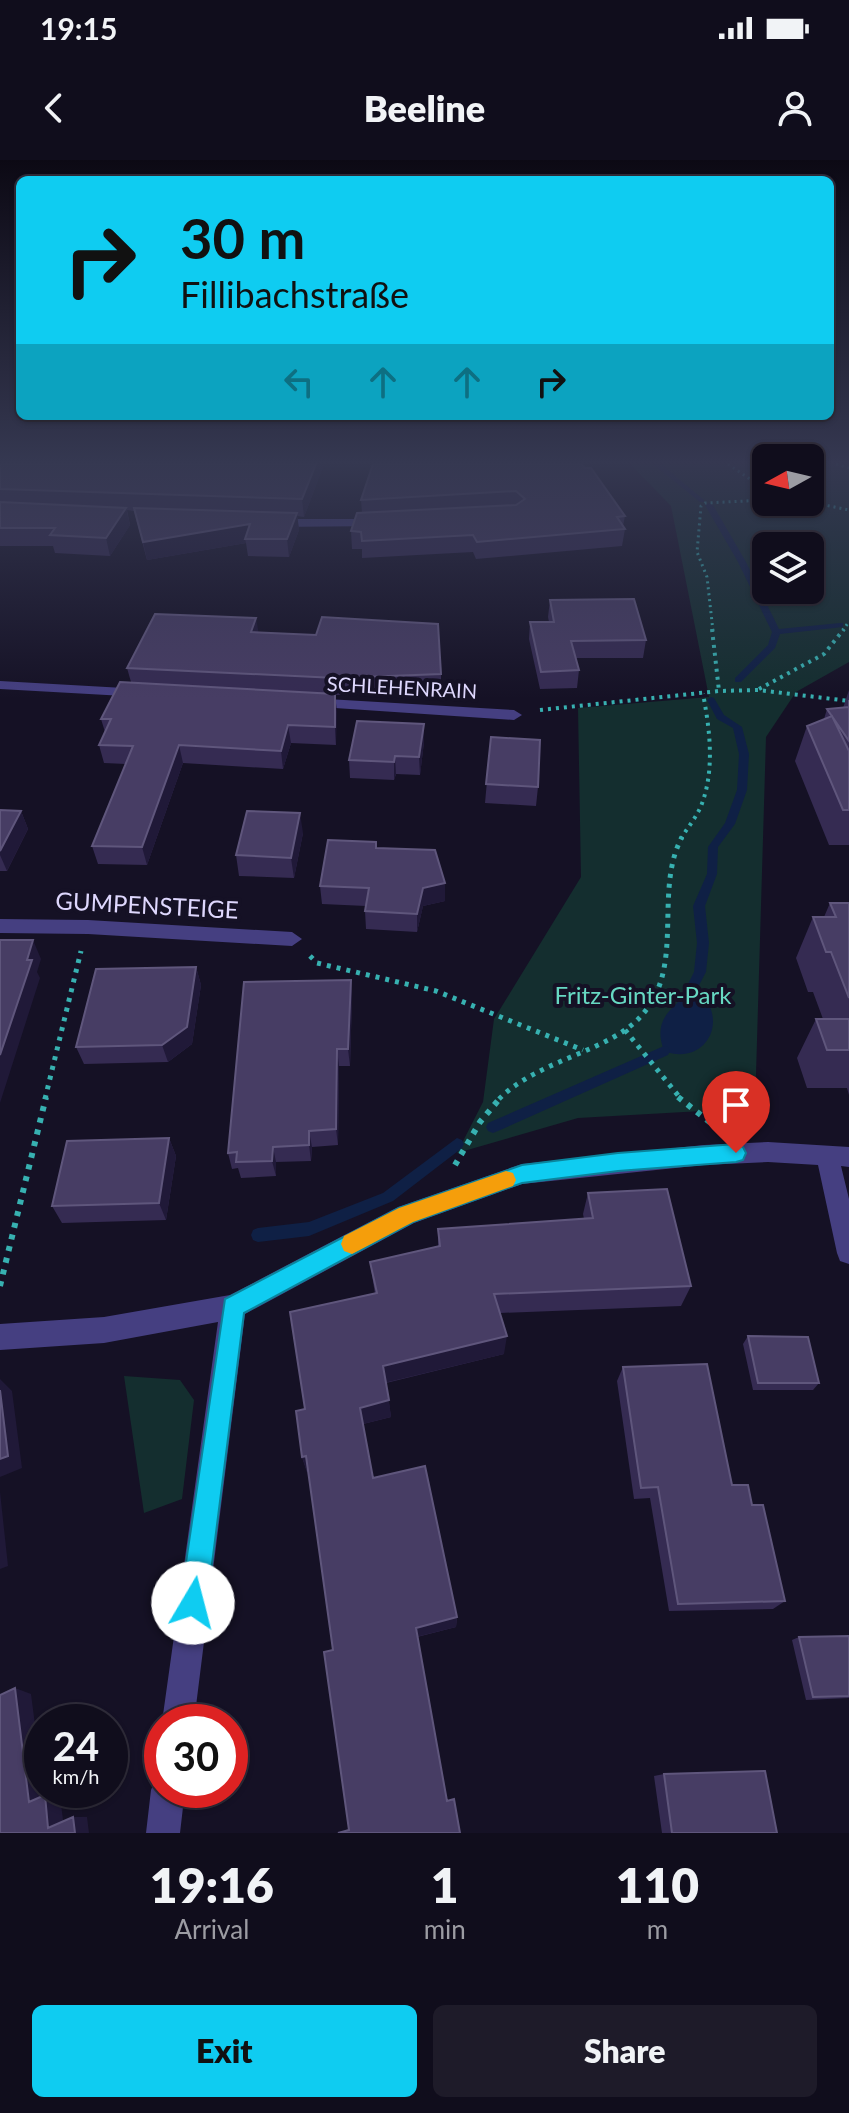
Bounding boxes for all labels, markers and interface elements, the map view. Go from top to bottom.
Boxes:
text: 19:15 [40,10,117,46]
icon: back [32,86,76,130]
text: Beeline [364,86,485,130]
icon: person [773,86,817,130]
text: 30 m [180,204,305,271]
icon: right [48,208,152,312]
text: Fillibachstraße [180,272,409,316]
icon: left [277,360,321,404]
icon: ahead [361,360,405,404]
icon: ahead [445,360,489,404]
icon: right [529,360,573,404]
north arrow [752,444,824,516]
map controls [752,444,824,604]
button: layers [752,532,824,604]
street label: SCHLEHENRAIN [326,671,478,703]
street label: GUMPENSTEIGE [55,885,239,924]
park label: Fritz-Ginter-Park [555,980,732,1009]
pin [702,1071,770,1153]
icon: arrive [714,1083,758,1127]
position arrow [151,1561,235,1645]
speed limit sign: 30 [144,1704,248,1808]
text: 24 [53,1722,99,1770]
text: km/h [53,1764,99,1788]
text: 19:16 [150,1856,274,1913]
text: 1 [431,1856,459,1913]
text: 110 [616,1856,699,1913]
text: Arrival [174,1913,249,1945]
text: min [424,1913,466,1945]
text: m [647,1913,668,1945]
button: Exit [32,2005,417,2097]
button: Share [433,2005,817,2097]

